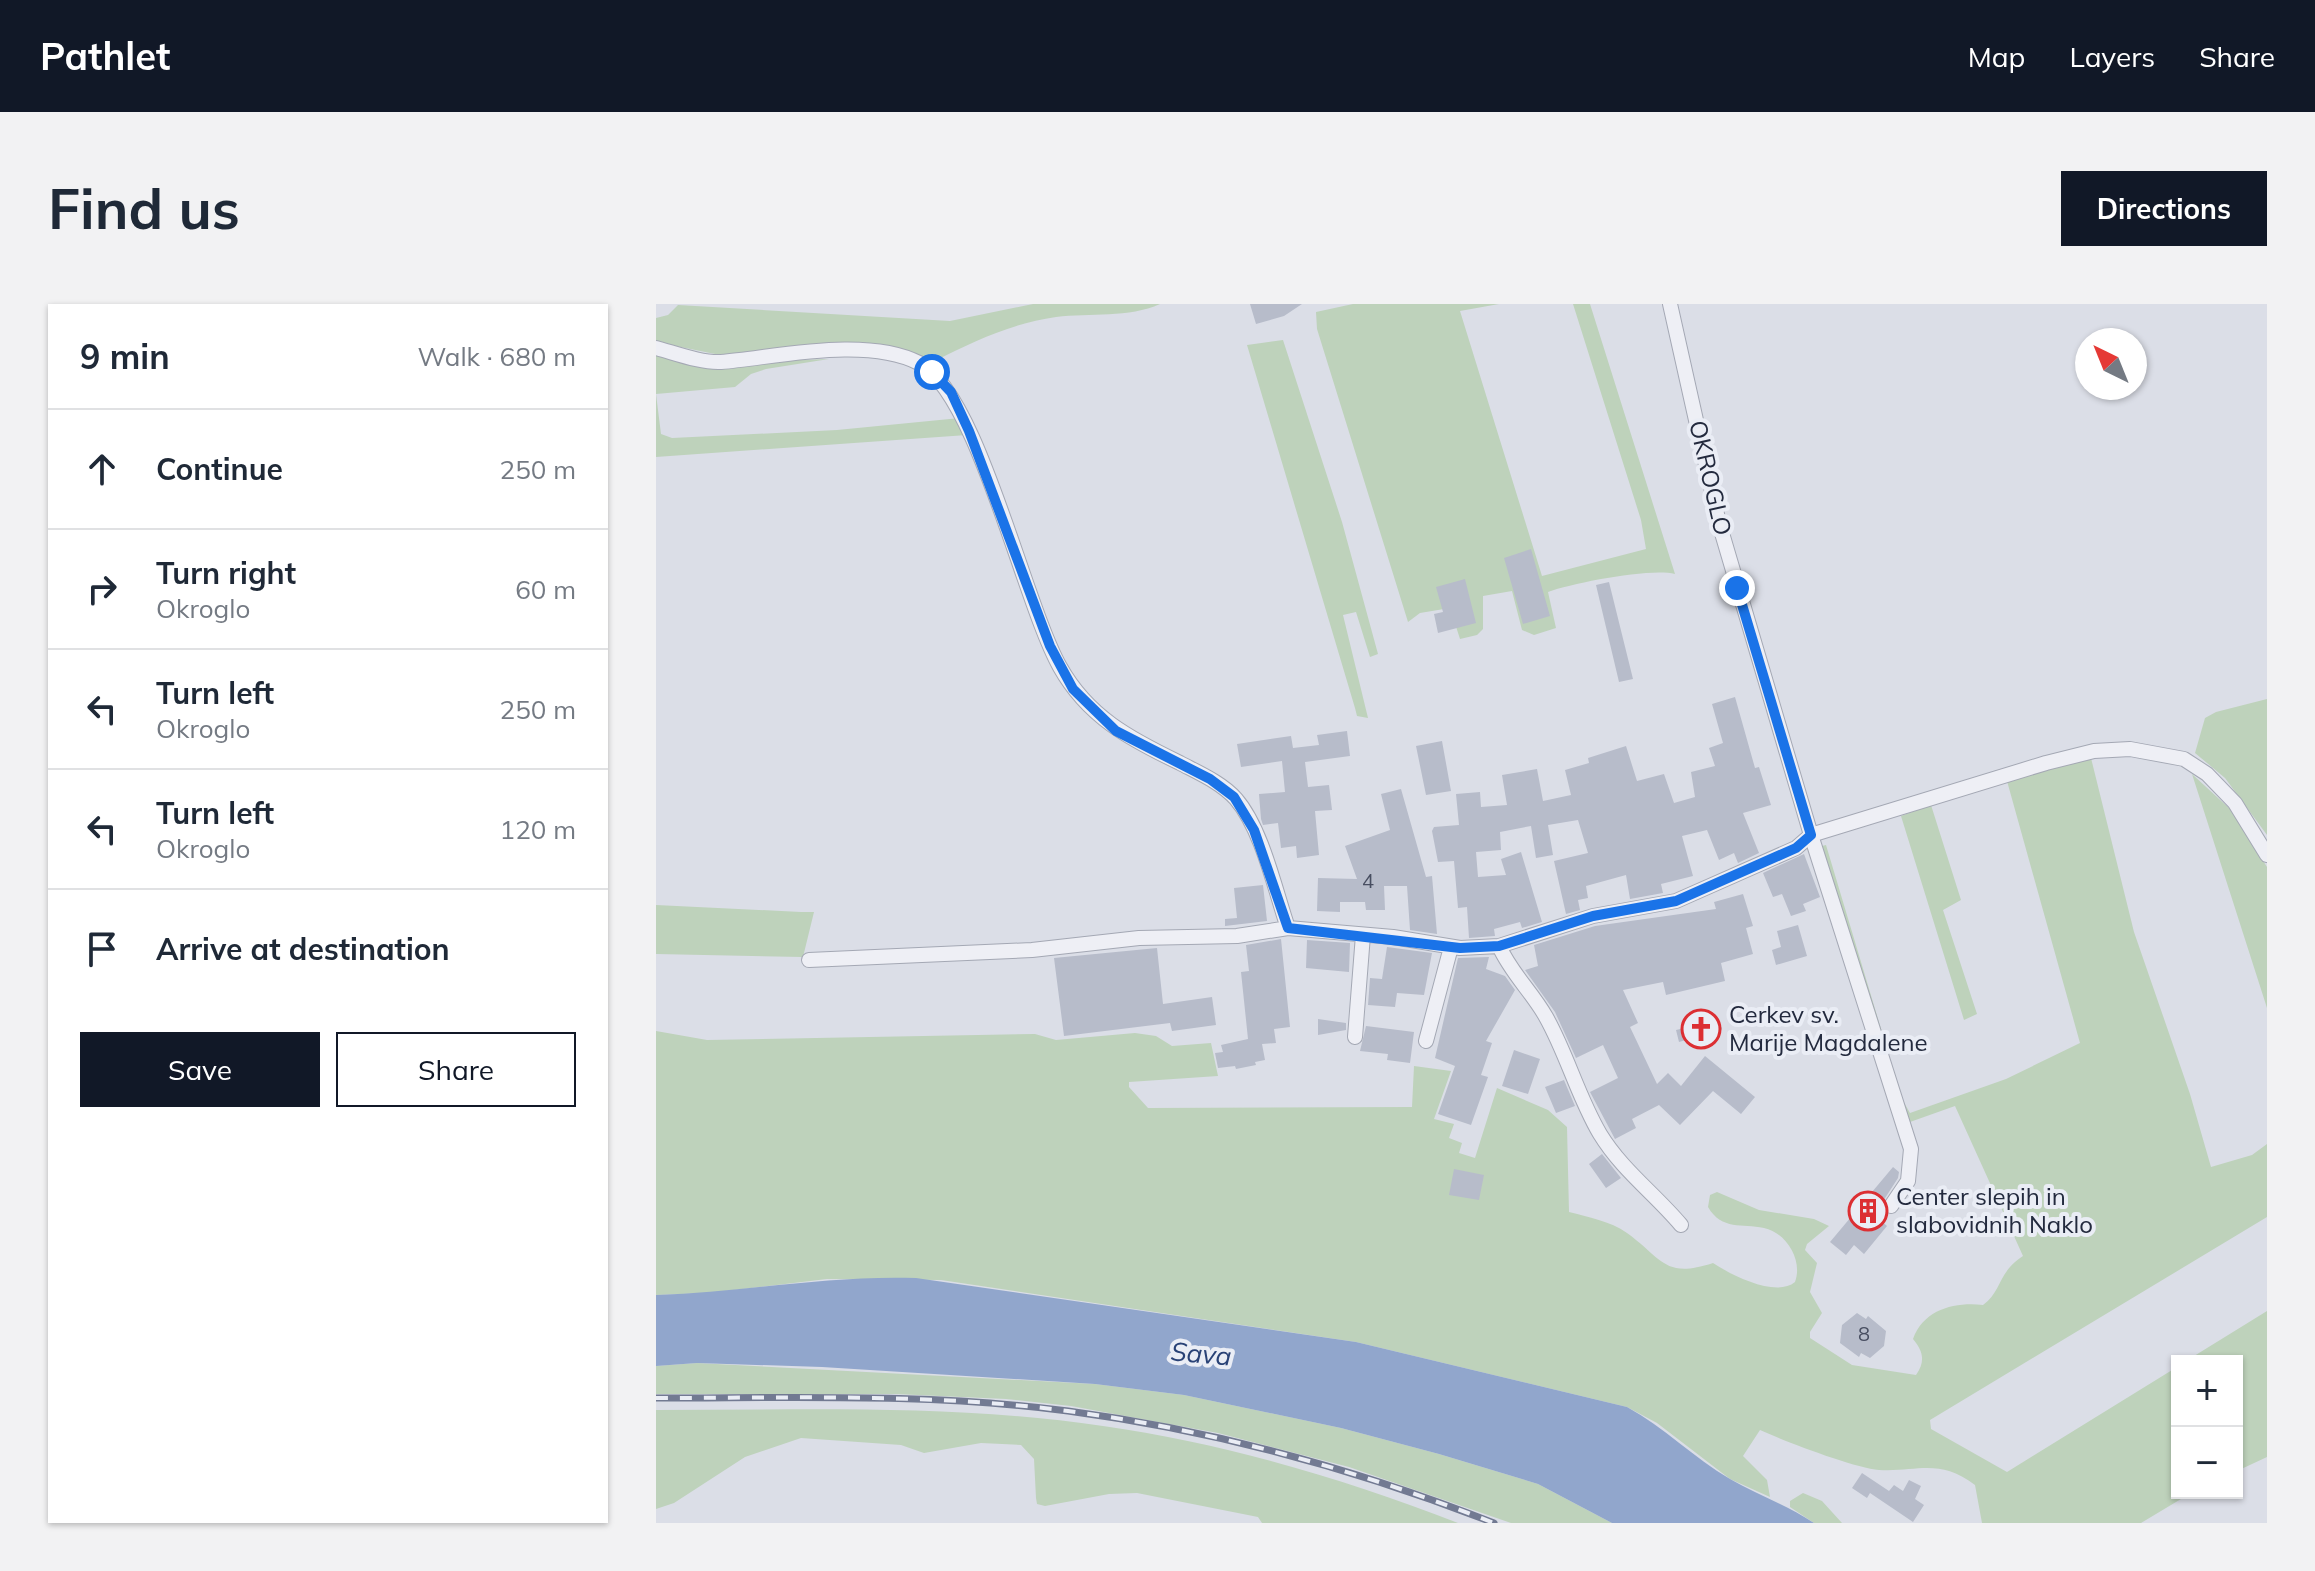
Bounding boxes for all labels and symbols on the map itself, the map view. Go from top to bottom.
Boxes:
north arrow [2075,328,2147,400]
route start [914,354,950,390]
street label: OKROGLO [1683,417,1739,538]
route end [1719,570,1755,606]
house number: 4 [1362,868,1374,893]
place label: Cerkev sv. Marije Magdalene [1729,999,1928,1057]
church icon: Cerkev sv. Marije Magdalene [1680,1008,1722,1050]
place label: Center slepih in slabovidnih Naklo [1896,1181,2093,1239]
building icon: Center slepih in slabovidnih Naklo [1847,1190,1889,1232]
house number: 8 [1858,1321,1870,1346]
water label: Sava [1169,1334,1233,1373]

